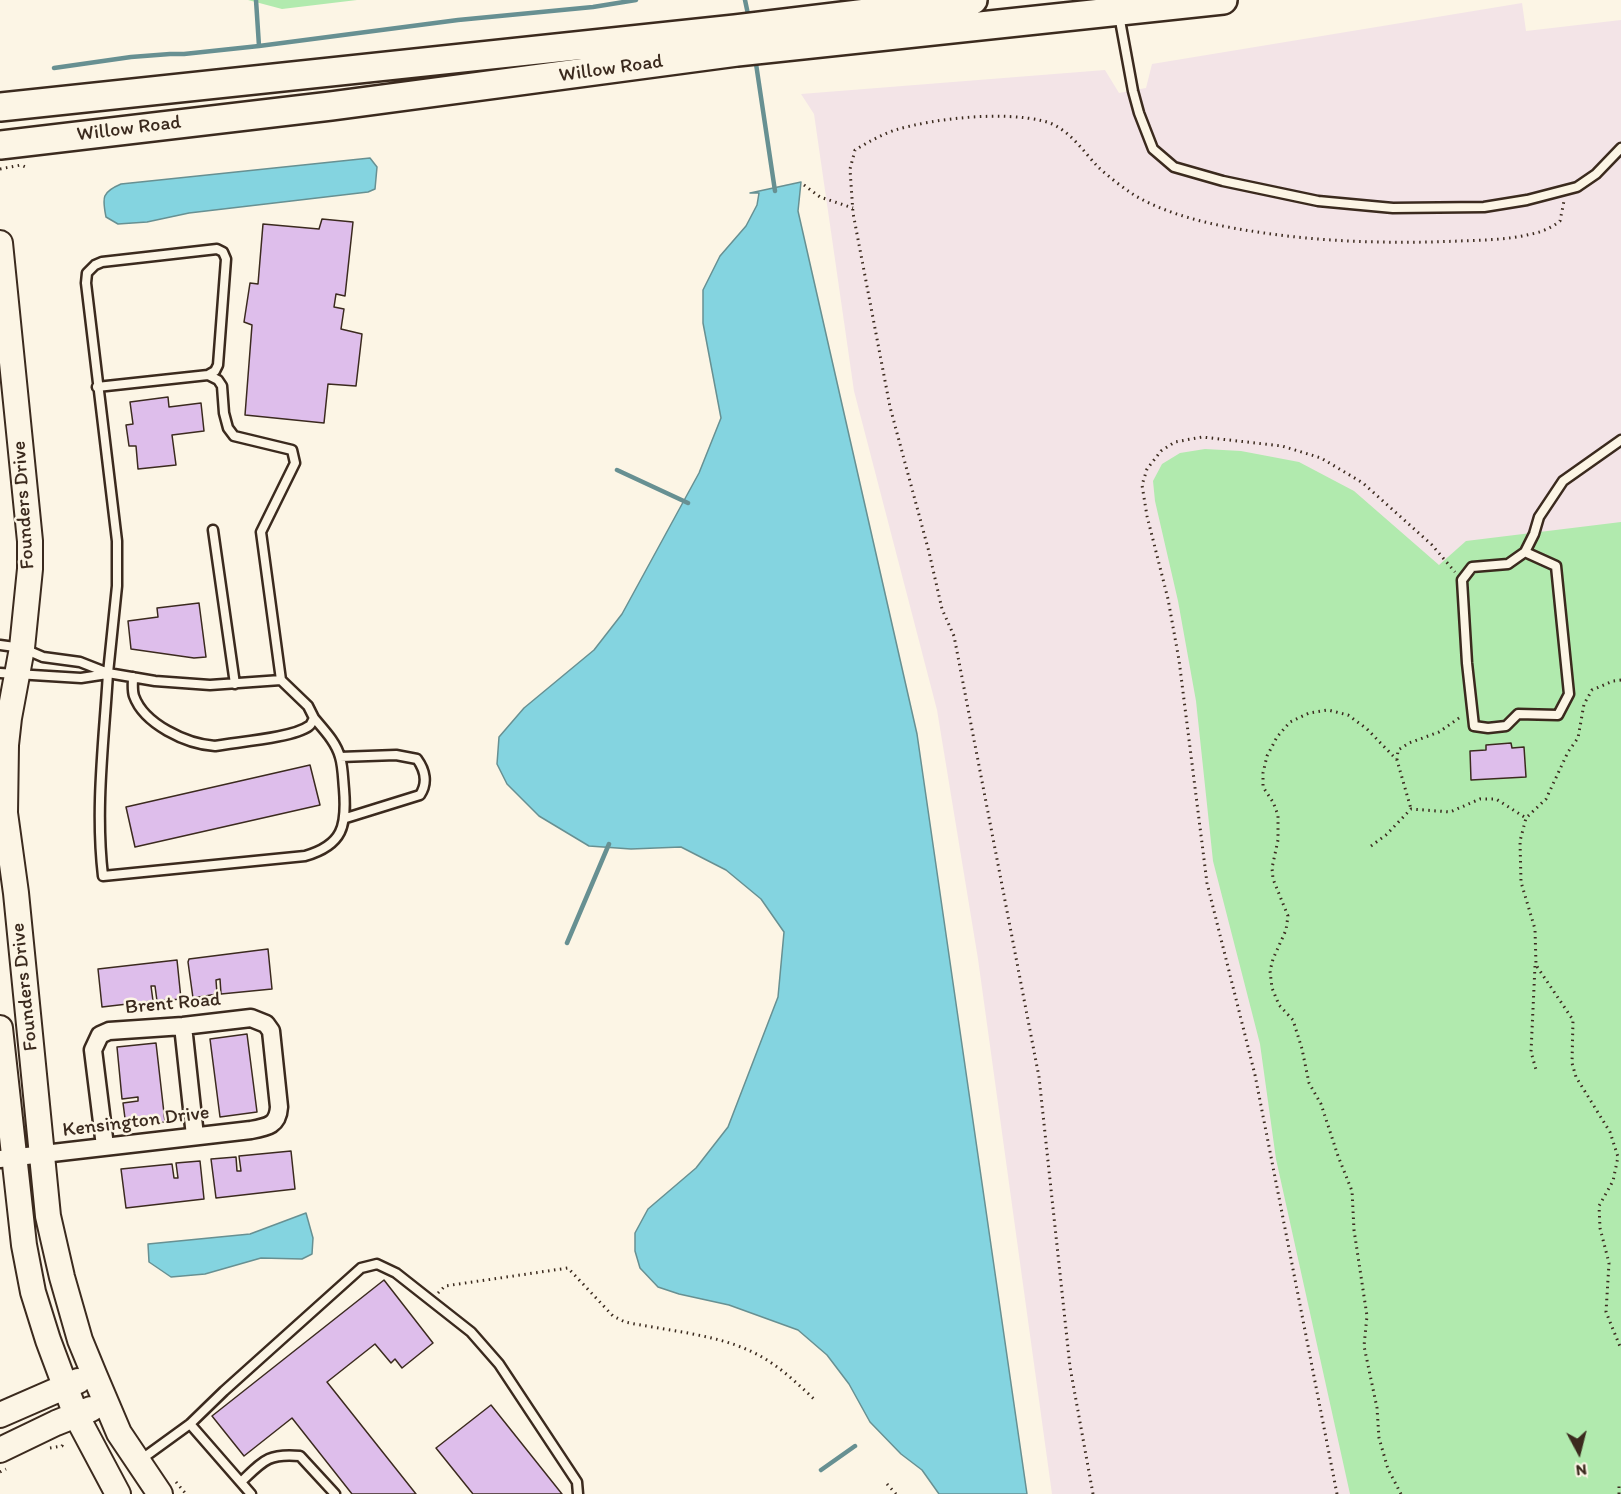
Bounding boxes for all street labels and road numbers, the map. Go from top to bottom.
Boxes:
street label: Willow Road [557,50,665,88]
street label: Willow Road [75,111,183,147]
street label: Founders Drive [8,440,40,570]
street label: Founders Drive [6,922,44,1052]
street label: Brent Road [124,988,222,1020]
street label: Kensington Drive [61,1101,211,1143]

